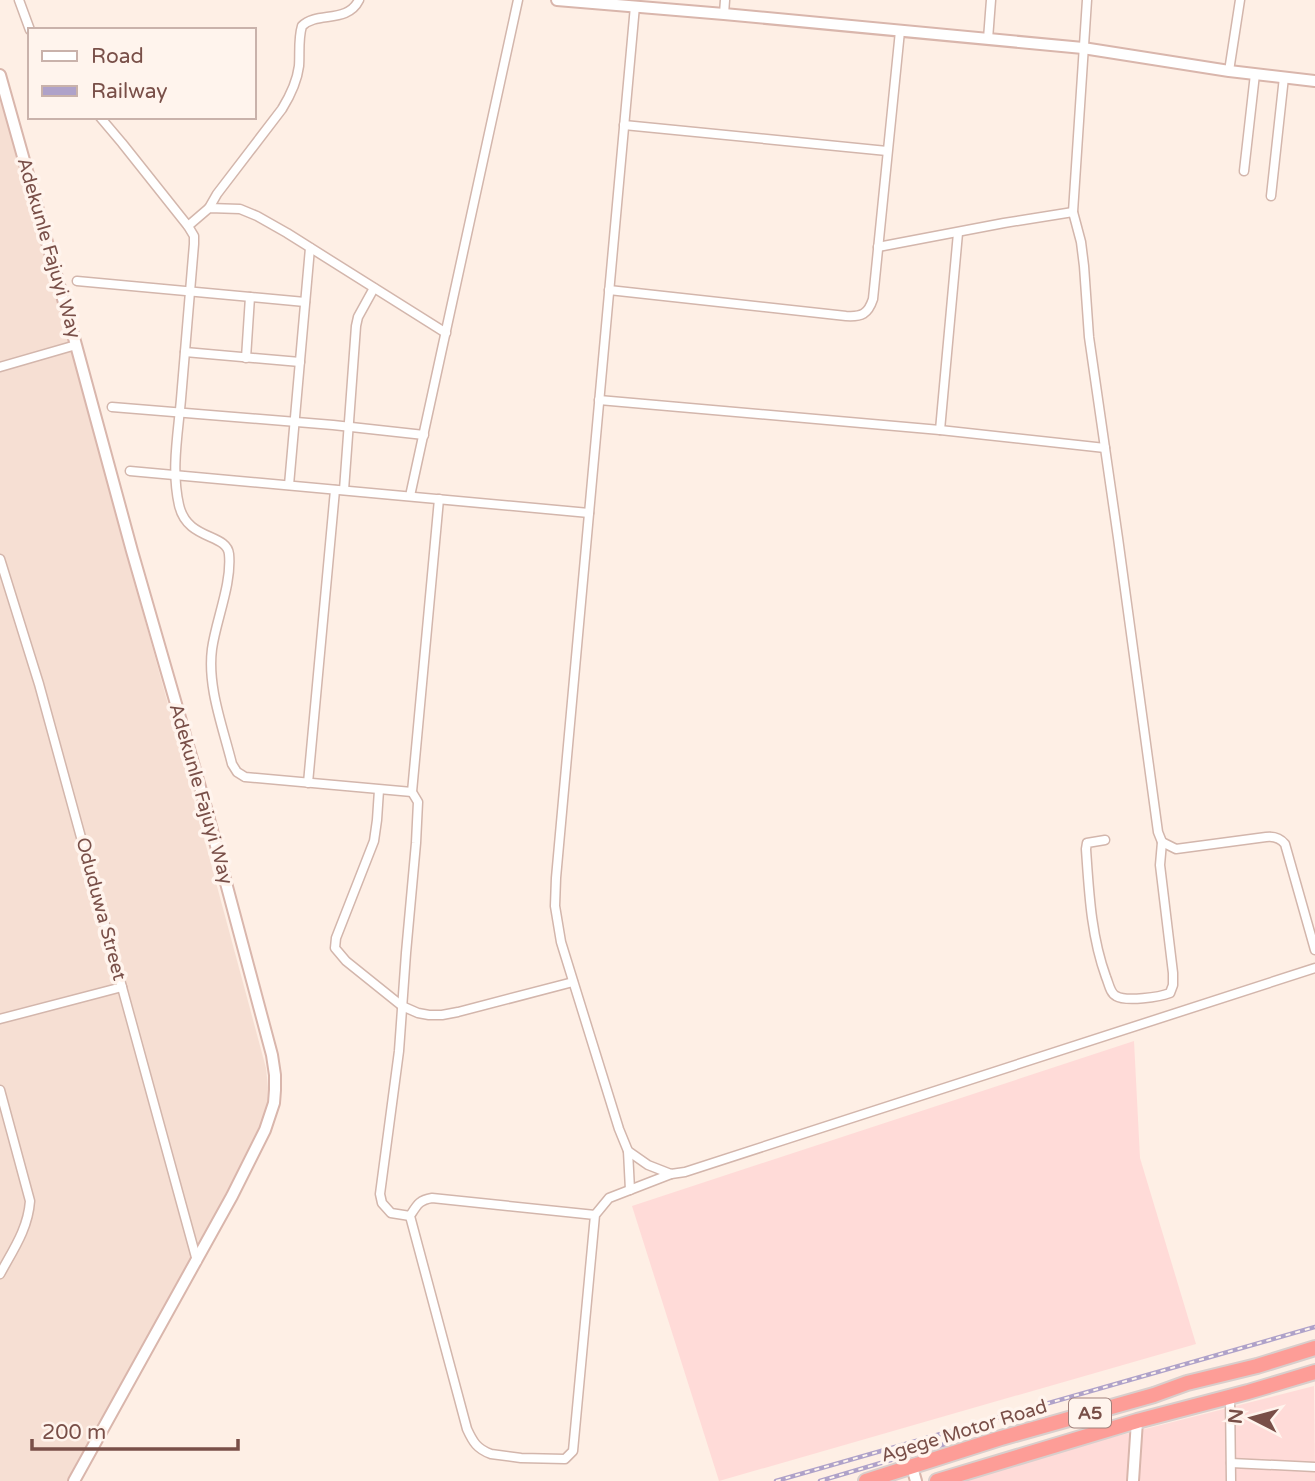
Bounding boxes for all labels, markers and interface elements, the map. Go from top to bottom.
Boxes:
legend [28,28,256,119]
text: Road [91,44,144,69]
text: Railway [91,79,168,104]
street label: Adekunle Fajuyi Way [13,155,85,341]
street label: Adekunle Fajuyi Way [165,701,237,887]
street label: Oduduwa Street [71,835,131,983]
north arrow [1217,1383,1287,1453]
street label: Agege Motor Road [878,1395,1050,1467]
road number: A5 [1069,1398,1111,1428]
scale bar [32,1408,238,1452]
text: N [1224,1408,1248,1425]
text: 200 m [42,1420,106,1445]

